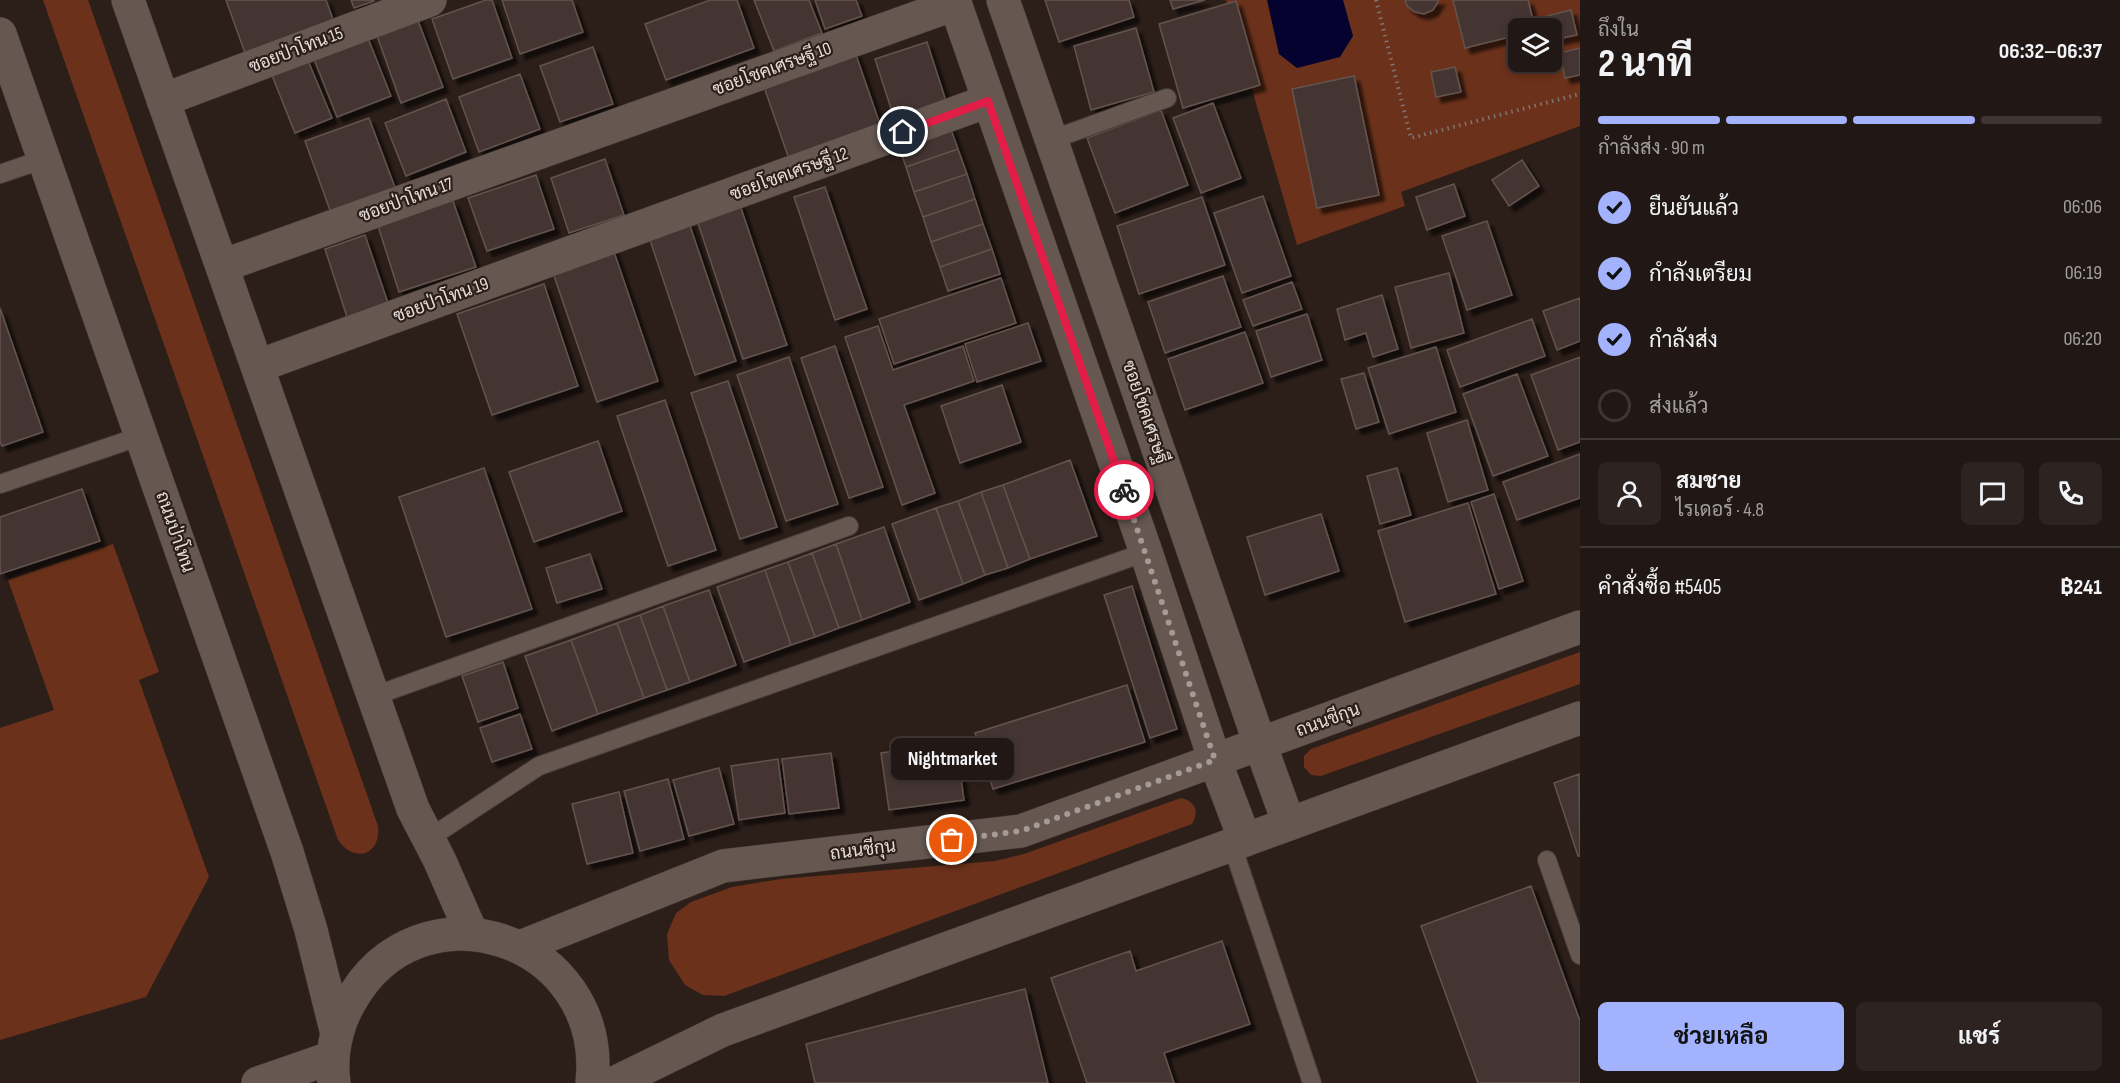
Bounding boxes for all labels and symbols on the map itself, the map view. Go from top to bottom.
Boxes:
street label: ซอยป่าโทน 15 [245,20,346,78]
street label: ซอยโชคเศรษฐี 10 [709,35,835,101]
pin [877,106,928,157]
street label: ซอยโชคเศรษฐี 12 [726,140,851,206]
street label: ซอยป่าโทน 17 [355,170,457,227]
street label: ซอยป่าโทน 19 [390,270,491,327]
street label: ซอยโชคเศรษฐี [1117,357,1175,467]
courier [1094,460,1154,520]
street label: ถนนป่าโทน [151,488,201,575]
street label: ถนนชีกุน [1292,696,1363,742]
callout: Nightmarket [890,738,1014,780]
pin [926,814,977,865]
street label: ถนนชีกุน [829,833,897,865]

